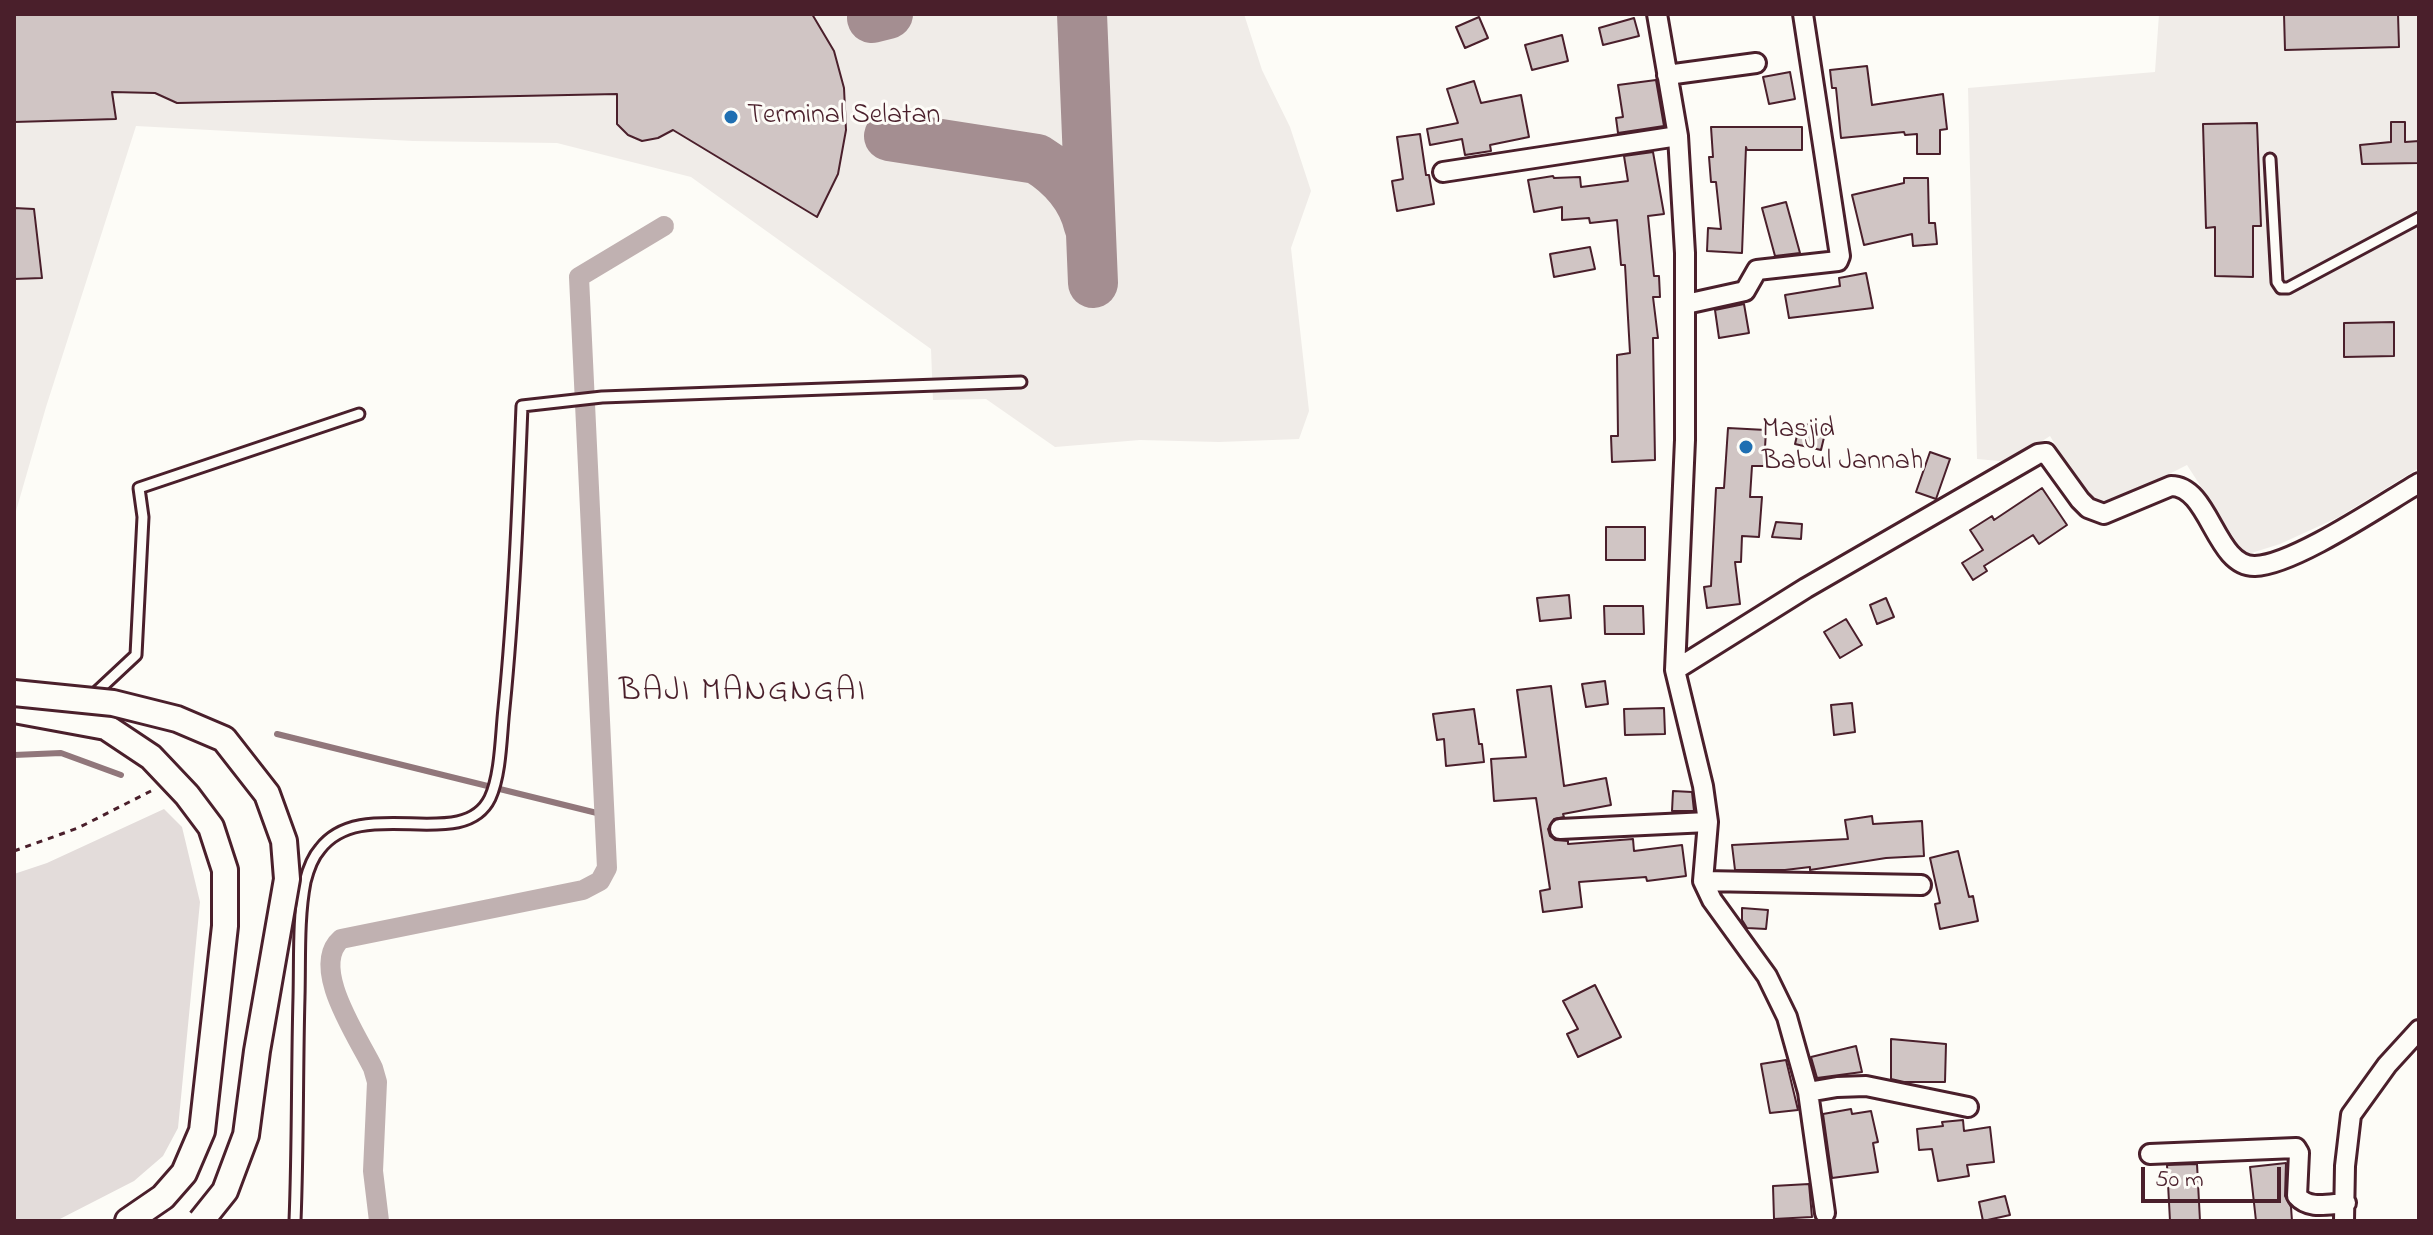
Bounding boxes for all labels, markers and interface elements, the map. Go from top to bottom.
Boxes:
place label: Terminal Selatan [747,100,940,134]
marker: Terminal Selatan [722,108,740,126]
place label: Masjid Babul Jannah [1762,414,1923,480]
marker: Masjid Babul Jannah [1737,438,1755,456]
district label: BAJI MANGNGAI [619,675,867,713]
scale bar [2145,1151,2285,1201]
text: 50 m [2155,1163,2204,1198]

